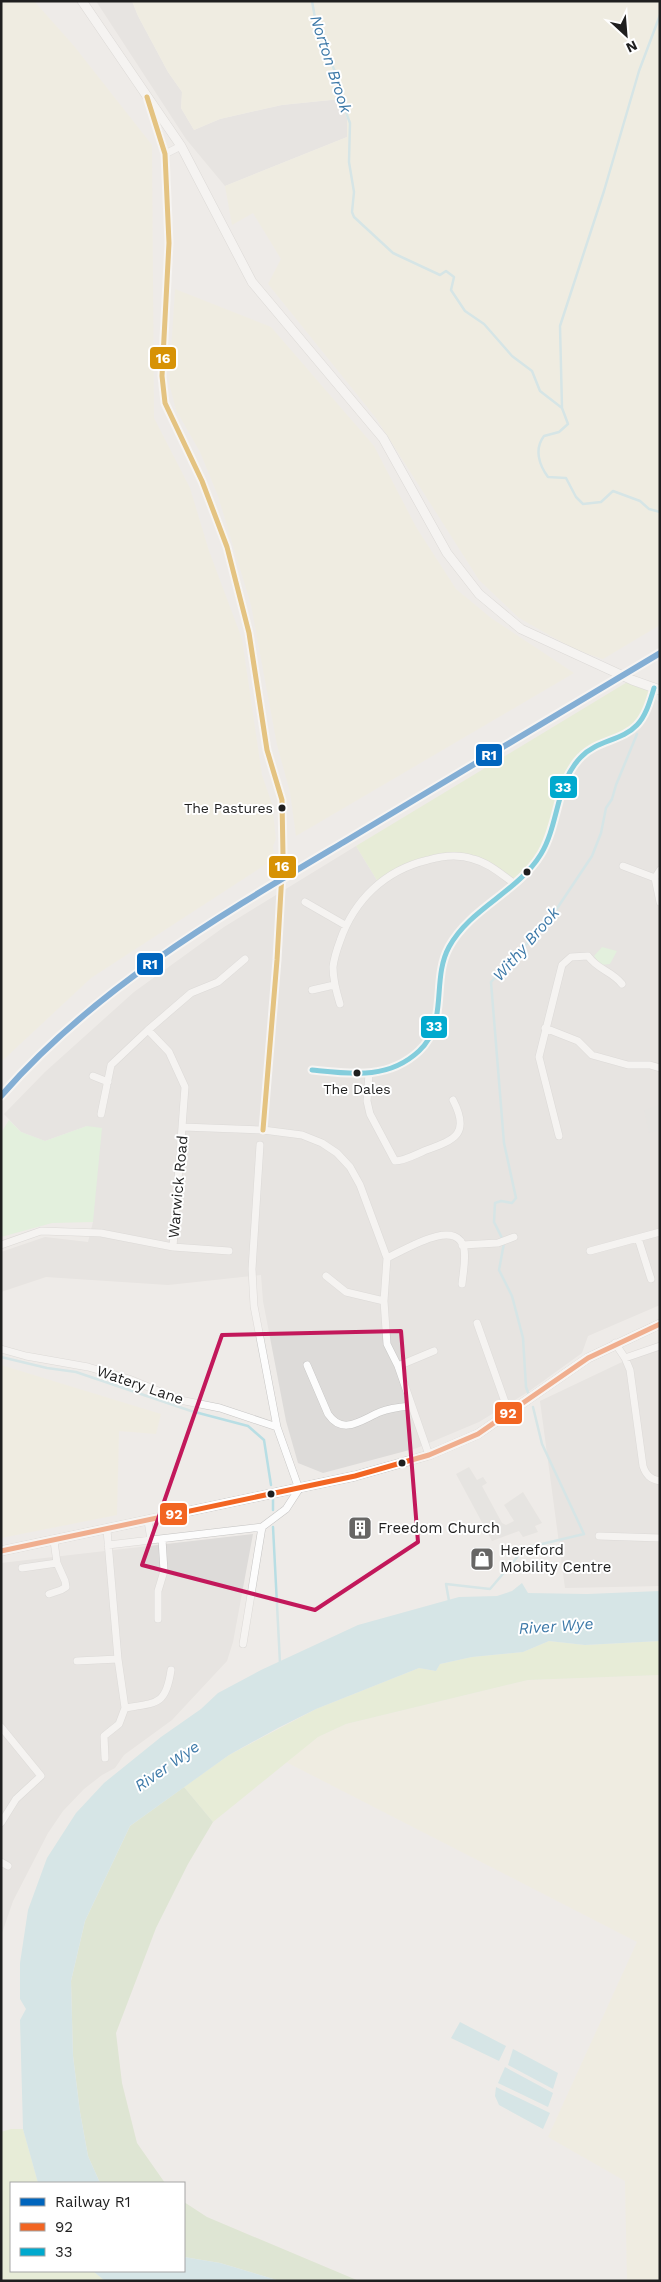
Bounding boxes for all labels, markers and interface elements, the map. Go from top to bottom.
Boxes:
north arrow [601,10,651,60]
water label: Norton Brook [306,13,356,116]
text: N [624,37,640,56]
line badge: 16 [149,346,177,370]
text: 16 [156,350,171,366]
line badge: R1 [475,743,503,767]
text: R1 [481,747,497,763]
line badge: 33 [549,775,578,799]
text: 33 [555,779,571,795]
place label: The Pastures [184,800,273,816]
marker: The Pastures [277,803,287,813]
line badge: 16 [268,855,297,879]
text: 16 [275,858,290,874]
unlabelled marker [522,867,532,877]
water label: Withy Brook [489,902,564,985]
line badge: R1 [136,952,164,976]
text: R1 [142,956,158,972]
line badge: 33 [420,1015,448,1039]
text: 33 [426,1018,442,1034]
marker: The Dales [352,1068,362,1078]
place label: The Dales [323,1081,391,1097]
street label: Warwick Road [165,1135,191,1239]
street label: Watery Lane [94,1362,186,1408]
line badge: 92 [494,1401,523,1425]
text: 92 [500,1405,516,1421]
unlabelled marker [397,1458,407,1468]
unlabelled marker [266,1489,276,1499]
line badge: 92 [159,1502,188,1526]
text: 92 [166,1506,182,1522]
building icon: Freedom Church [347,1515,373,1541]
place label: Freedom Church [378,1519,500,1537]
place label: Hereford Mobility Centre [500,1541,611,1576]
shop icon: Hereford Mobility Centre [469,1546,495,1572]
water label: River Wye [518,1614,594,1638]
water label: River Wye [131,1737,203,1795]
legend [10,2182,185,2272]
text: Railway R1 [55,2193,131,2211]
text: 92 [55,2218,73,2236]
text: 33 [55,2243,73,2261]

